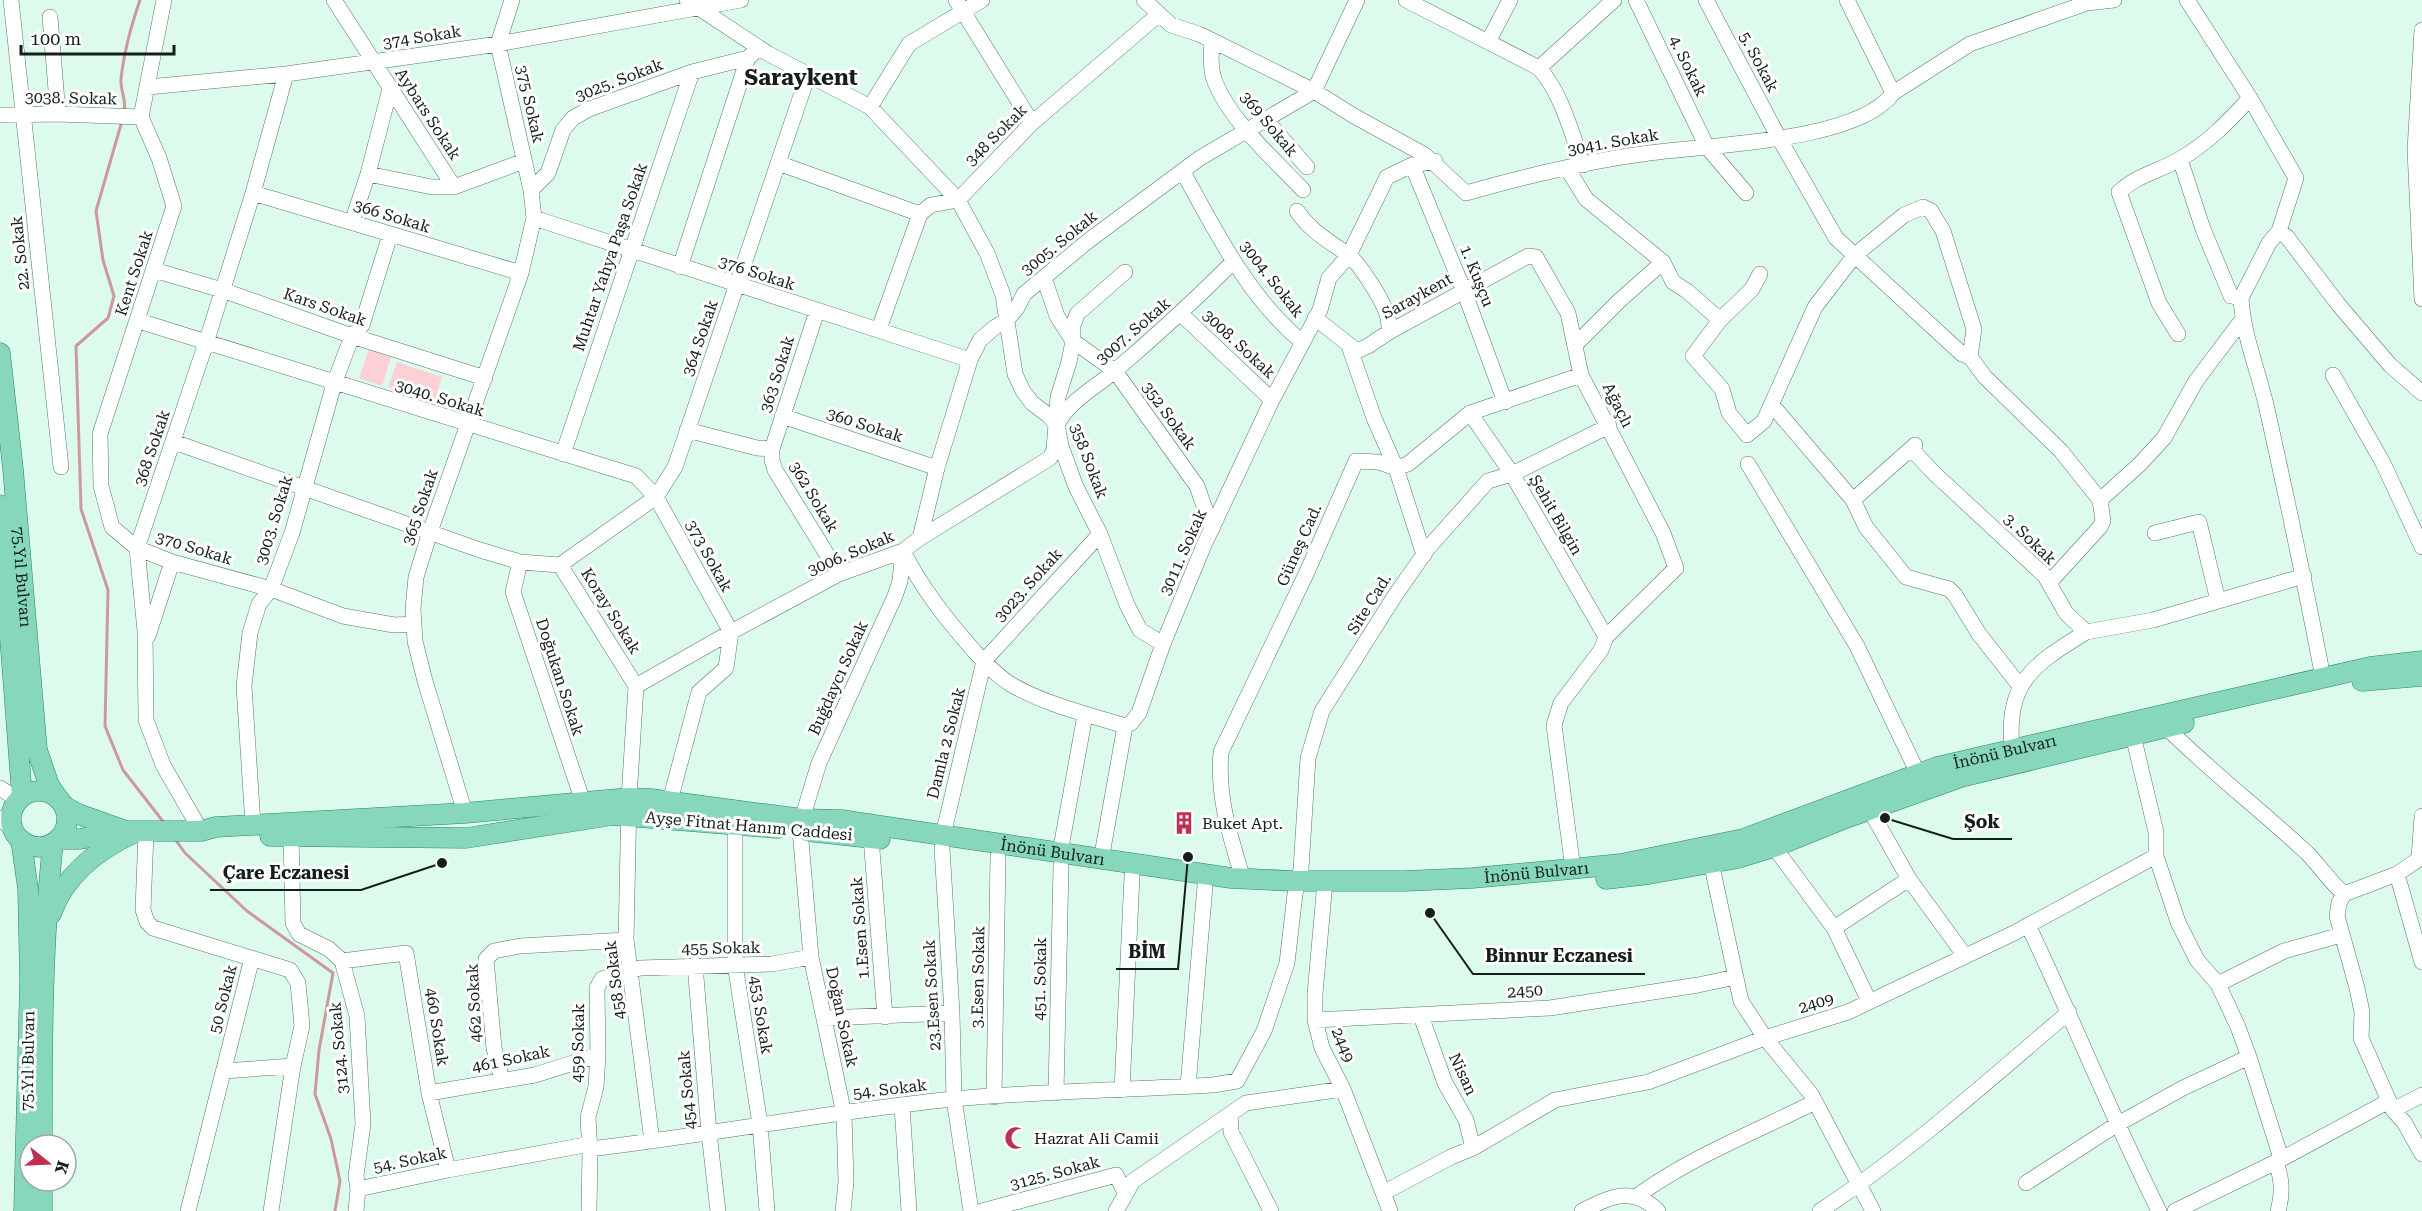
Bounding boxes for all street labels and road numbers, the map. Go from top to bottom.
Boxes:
street label: 374 Sokak [381,21,463,53]
street label: 5. Sokak [1735,29,1783,95]
street label: 4. Sokak [1665,32,1711,100]
street label: 3025. Sokak [572,55,666,105]
street label: 375 Sokak [512,63,548,145]
street label: Aybars Sokak [391,65,465,163]
street label: 369 Sokak [1236,87,1302,161]
street label: 3038. Sokak [25,88,117,108]
street label: 348 Sokak [961,100,1031,170]
street label: 3041. Sokak [1566,125,1660,159]
street label: Muhtar Yahya Paşa Sokak [569,160,651,354]
street label: 366 Sokak [351,195,433,237]
street label: 3005. Sokak [1017,207,1101,279]
street label: 22. Sokak [7,215,33,291]
street label: Kent Sokak [111,228,157,318]
street label: 3004. Sokak [1236,237,1308,321]
street label: 1. Kuşçu [1456,242,1498,310]
street label: 376 Sokak [716,252,798,294]
street label: Saraykent [1378,269,1456,323]
street label: Kars Sokak [281,284,369,330]
street label: 3007. Sokak [1092,294,1174,368]
street label: 364 Sokak [678,297,722,379]
street label: 3008. Sokak [1199,306,1279,382]
street label: 363 Sokak [756,333,798,415]
street label: 3040. Sokak [393,375,487,421]
street label: 352 Sokak [1138,378,1200,454]
street label: Ağaçlı [1599,379,1637,431]
street label: 360 Sokak [824,404,906,446]
street label: 368 Sokak [130,407,174,489]
street label: 358 Sokak [1066,421,1112,501]
street label: 362 Sokak [785,458,843,536]
street label: 365 Sokak [398,466,442,548]
street label: Şehit Bilgin [1525,471,1587,559]
street label: 3003. Sokak [251,473,297,567]
street label: Güneş Cad. [1272,501,1326,589]
street label: 3011. Sokak [1156,506,1210,598]
street label: 3. Sokak [2000,509,2060,569]
street label: 373 Sokak [681,517,737,595]
street label: 75.Yıl Bulvarı [8,526,36,628]
street label: 3006. Sokak [805,526,897,580]
street label: 370 Sokak [153,527,235,569]
street label: 3023. Sokak [990,544,1066,626]
street label: Koray Sokak [577,565,645,657]
street label: Site Cad. [1343,570,1395,638]
street label: Doğukan Sokak [532,616,588,738]
street label: Buğdaycı Sokak [804,618,872,738]
street label: Damla 2 Sokak [923,685,969,801]
street label: İnönü Bulvarı [1951,730,2058,772]
street label: Ayşe Fitnat Hanım Caddesi [645,807,853,845]
street label: İnönü Bulvarı [999,834,1106,869]
street label: İnönü Bulvarı [1483,858,1590,886]
street label: 1.Esen Sokak [847,876,873,980]
street label: 3.Esen Sokak [968,926,988,1028]
street label: 451. Sokak [1030,937,1050,1021]
street label: 455 Sokak [681,938,761,958]
street label: 458 Sokak [601,939,629,1021]
street label: 23.Esen Sokak [920,939,944,1051]
street label: 50 Sokak [205,963,241,1035]
street label: 462 Sokak [462,963,486,1043]
street label: Doğan Sokak [822,965,862,1069]
street label: 453 Sokak [745,974,777,1056]
street label: 2450 [1506,980,1544,1002]
street label: 460 Sokak [421,986,453,1068]
street label: 2409 [1796,989,1836,1017]
street label: 3124. Sokak [326,1001,352,1095]
street label: 459 Sokak [568,1003,588,1083]
street label: 75.Yıl Bulvarı [18,1011,38,1111]
street label: 2449 [1327,1025,1359,1065]
street label: 461 Sokak [470,1041,552,1077]
street label: 454 Sokak [674,1050,700,1130]
street label: Nisan [1445,1050,1481,1098]
street label: 54. Sokak [852,1075,928,1103]
street label: 54. Sokak [372,1143,448,1177]
street label: 3125. Sokak [1008,1152,1102,1194]

